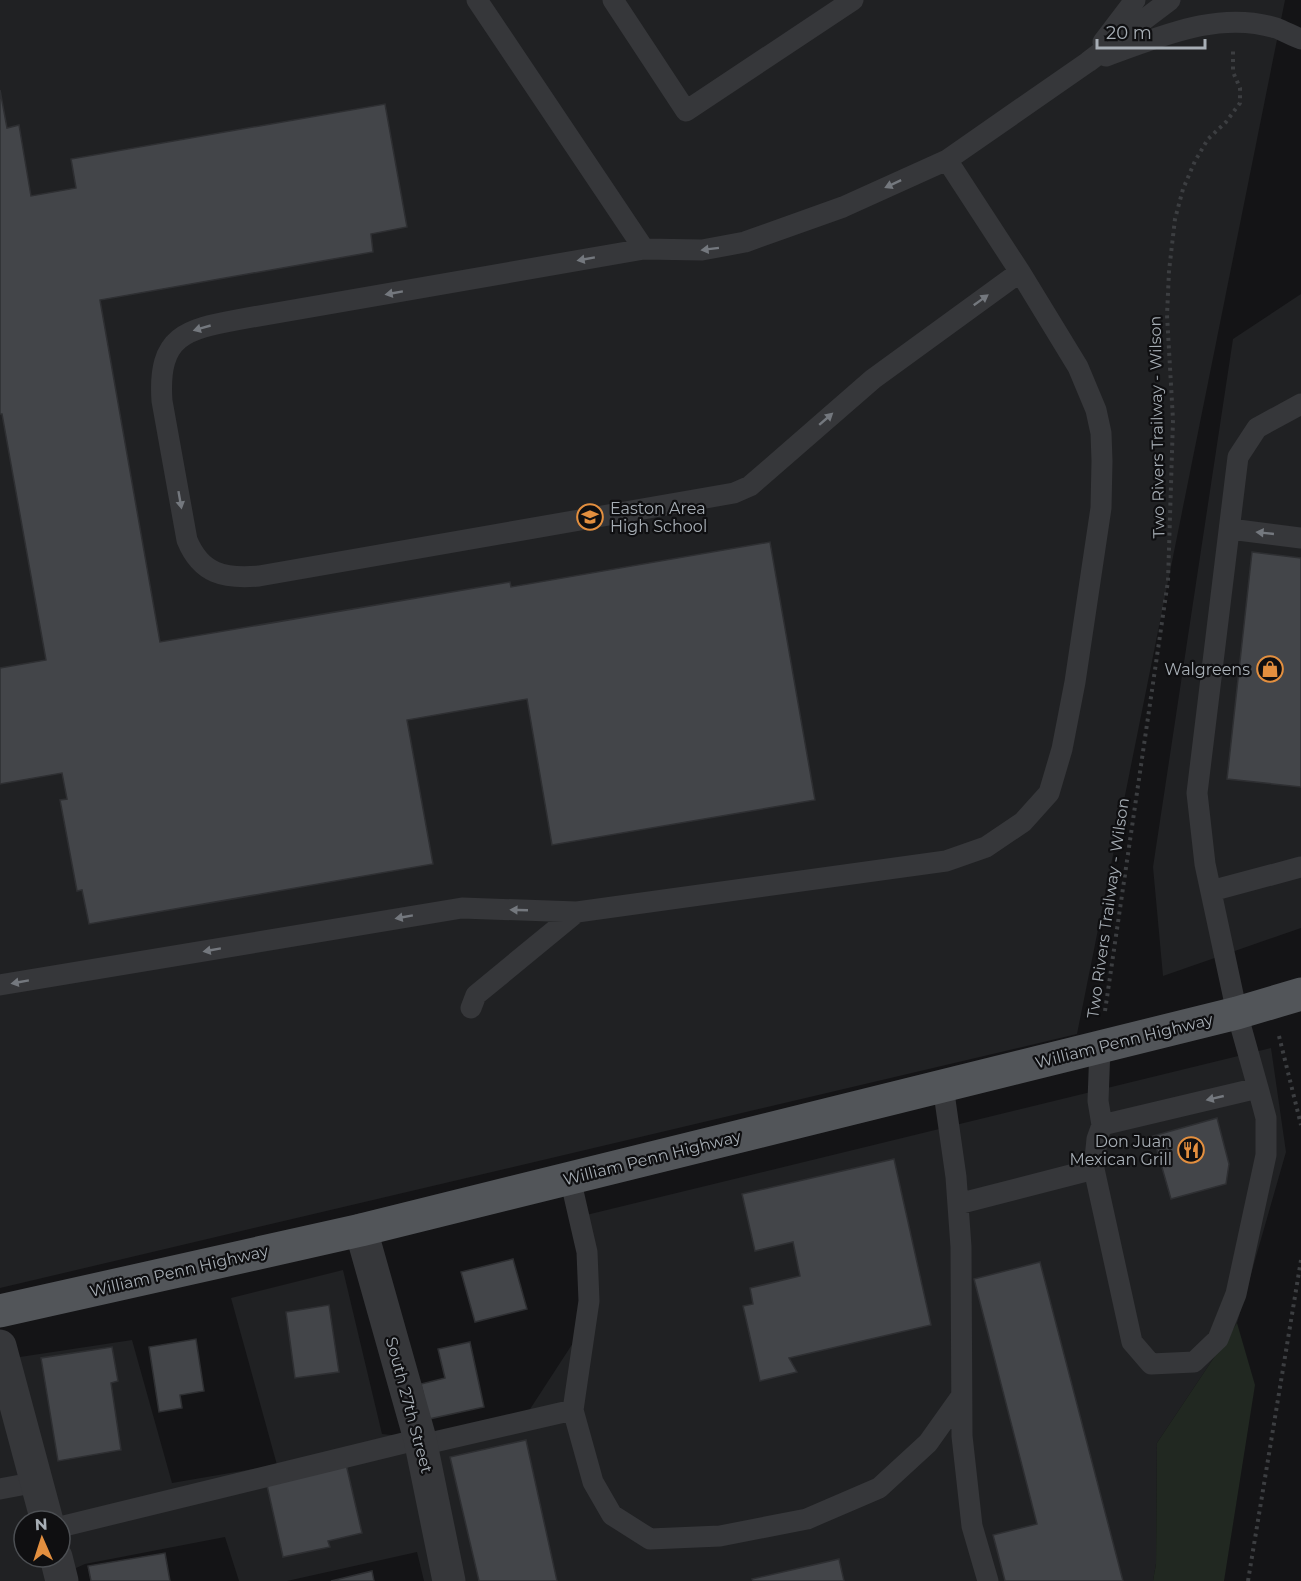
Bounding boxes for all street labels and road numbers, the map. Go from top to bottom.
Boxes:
street label: Two Rivers Trailway - Wilson [1146,316,1168,538]
street label: Two Rivers Trailway - Wilson [1083,796,1133,1020]
street label: William Penn Highway [1033,1010,1215,1072]
street label: William Penn Highway [561,1127,743,1189]
street label: William Penn Highway [88,1241,270,1301]
street label: South 27th Street [382,1335,436,1476]

